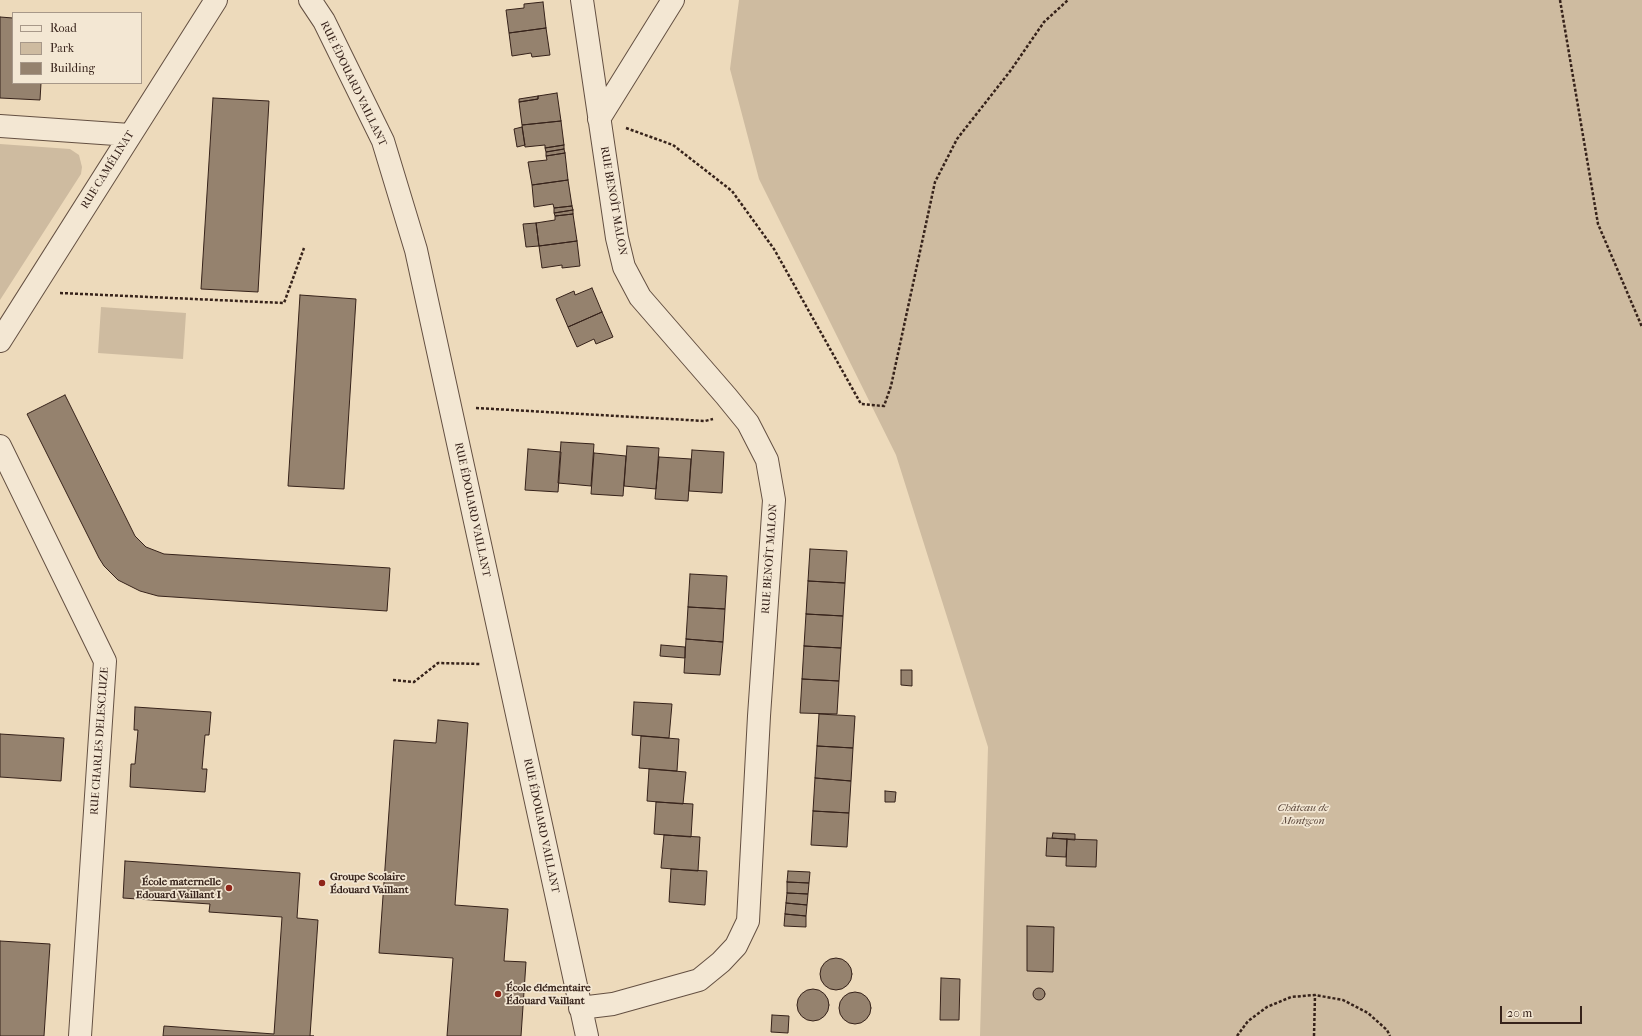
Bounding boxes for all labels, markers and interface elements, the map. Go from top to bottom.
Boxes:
legend [12,12,142,84]
street label: RUE ÉDOUARD VAILLANT [317,19,389,149]
text: Road [50,21,77,35]
text: Park [50,41,74,55]
text: Building [50,61,95,75]
street label: RUE CAMÉLINAT [79,128,137,212]
street label: RUE BENOÎT MALON [597,145,629,257]
street label: RUE ÉDOUARD VAILLANT [451,441,493,579]
street label: RUE BENOÎT MALON [760,503,780,615]
street label: RUE CHARLES DELESCLUZE [88,667,112,815]
street label: RUE ÉDOUARD VAILLANT [520,757,562,895]
park label: Château de Montgeon [1277,801,1329,827]
place label: Groupe Scolaire Édouard Vaillant [330,870,409,896]
place label: École maternelle Edouard Vaillant I [136,875,221,901]
marker: Groupe Scolaire Édouard Vaillant [317,878,327,888]
marker: École maternelle Edouard Vaillant I [224,883,234,893]
place label: École élémentaire Édouard Vaillant [506,981,591,1007]
marker: École élémentaire Édouard Vaillant [493,989,503,999]
scale bar [1502,998,1584,1024]
text: 20 m [1507,1006,1532,1020]

